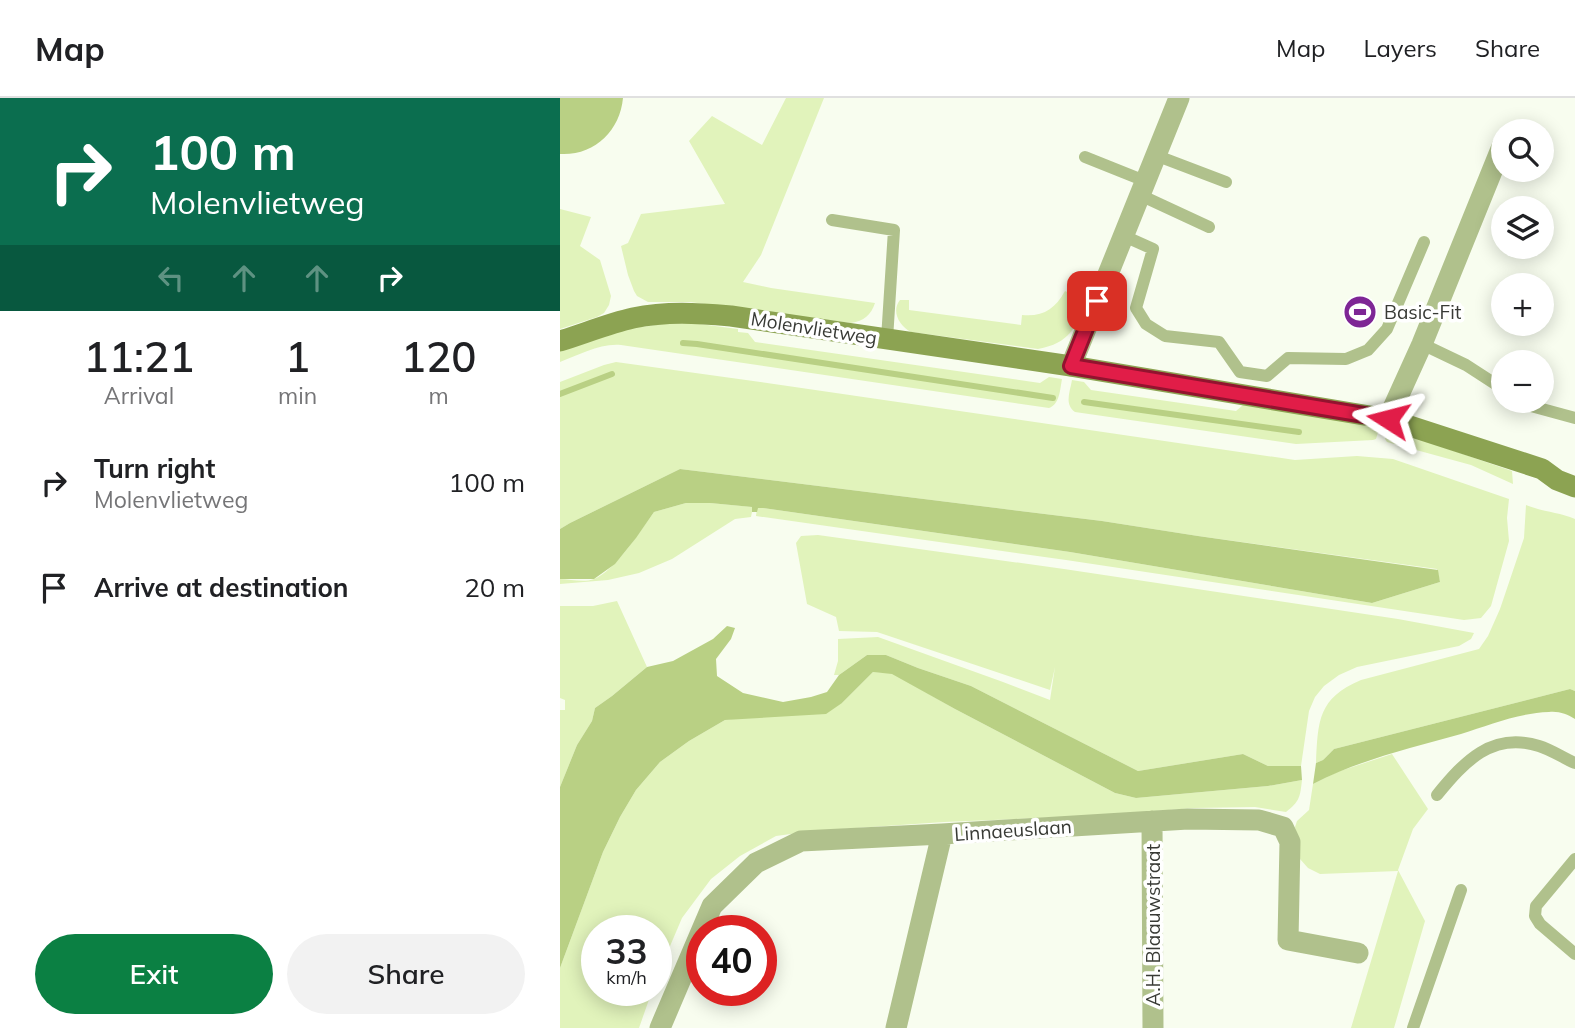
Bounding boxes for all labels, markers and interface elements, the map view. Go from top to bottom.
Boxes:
text: Map [35,28,105,69]
text: Map [1276,33,1325,63]
text: Layers [1363,33,1437,63]
text: Share [1475,33,1540,63]
map controls [1491,119,1554,413]
button: search [1491,119,1554,182]
text: 100 m [150,121,296,182]
icon: right [35,126,126,217]
text: Molenvlietweg [150,182,365,222]
button: layers [1491,196,1554,259]
icon: left [152,259,190,297]
icon: ahead [225,259,263,297]
icon: ahead [298,259,336,297]
icon: right [371,259,409,297]
pin [1067,271,1127,331]
button: + [1491,273,1554,336]
icon: arrive [1078,282,1116,320]
sports icon: Basic-Fit [1341,293,1379,331]
place label: Basic-Fit [1384,300,1462,324]
street label: Molenvlietweg [749,306,879,350]
text: 11:21 [84,330,194,383]
text: 1 [285,330,310,383]
text: 120 [401,330,476,383]
button: − [1491,350,1554,413]
text: Arrival [104,381,174,410]
text: min [278,381,317,410]
text: m [428,381,449,410]
position arrow [1351,382,1425,456]
text: Turn right [94,452,215,485]
icon: right [35,464,73,502]
text: 100 m [449,466,525,499]
text: Molenvlietweg [94,485,248,514]
icon: arrive [35,569,73,607]
text: Arrive at destination [94,571,349,604]
text: 20 m [464,571,525,604]
street label: Linnaeuslaan [953,814,1073,846]
street label: A.H. Blaauwstraat [1141,844,1165,1006]
speed limit sign: 40 [686,915,777,1006]
text: 33 [605,929,648,973]
button: Exit [35,934,273,1014]
button: Share [287,934,525,1014]
text: km/h [606,966,647,989]

